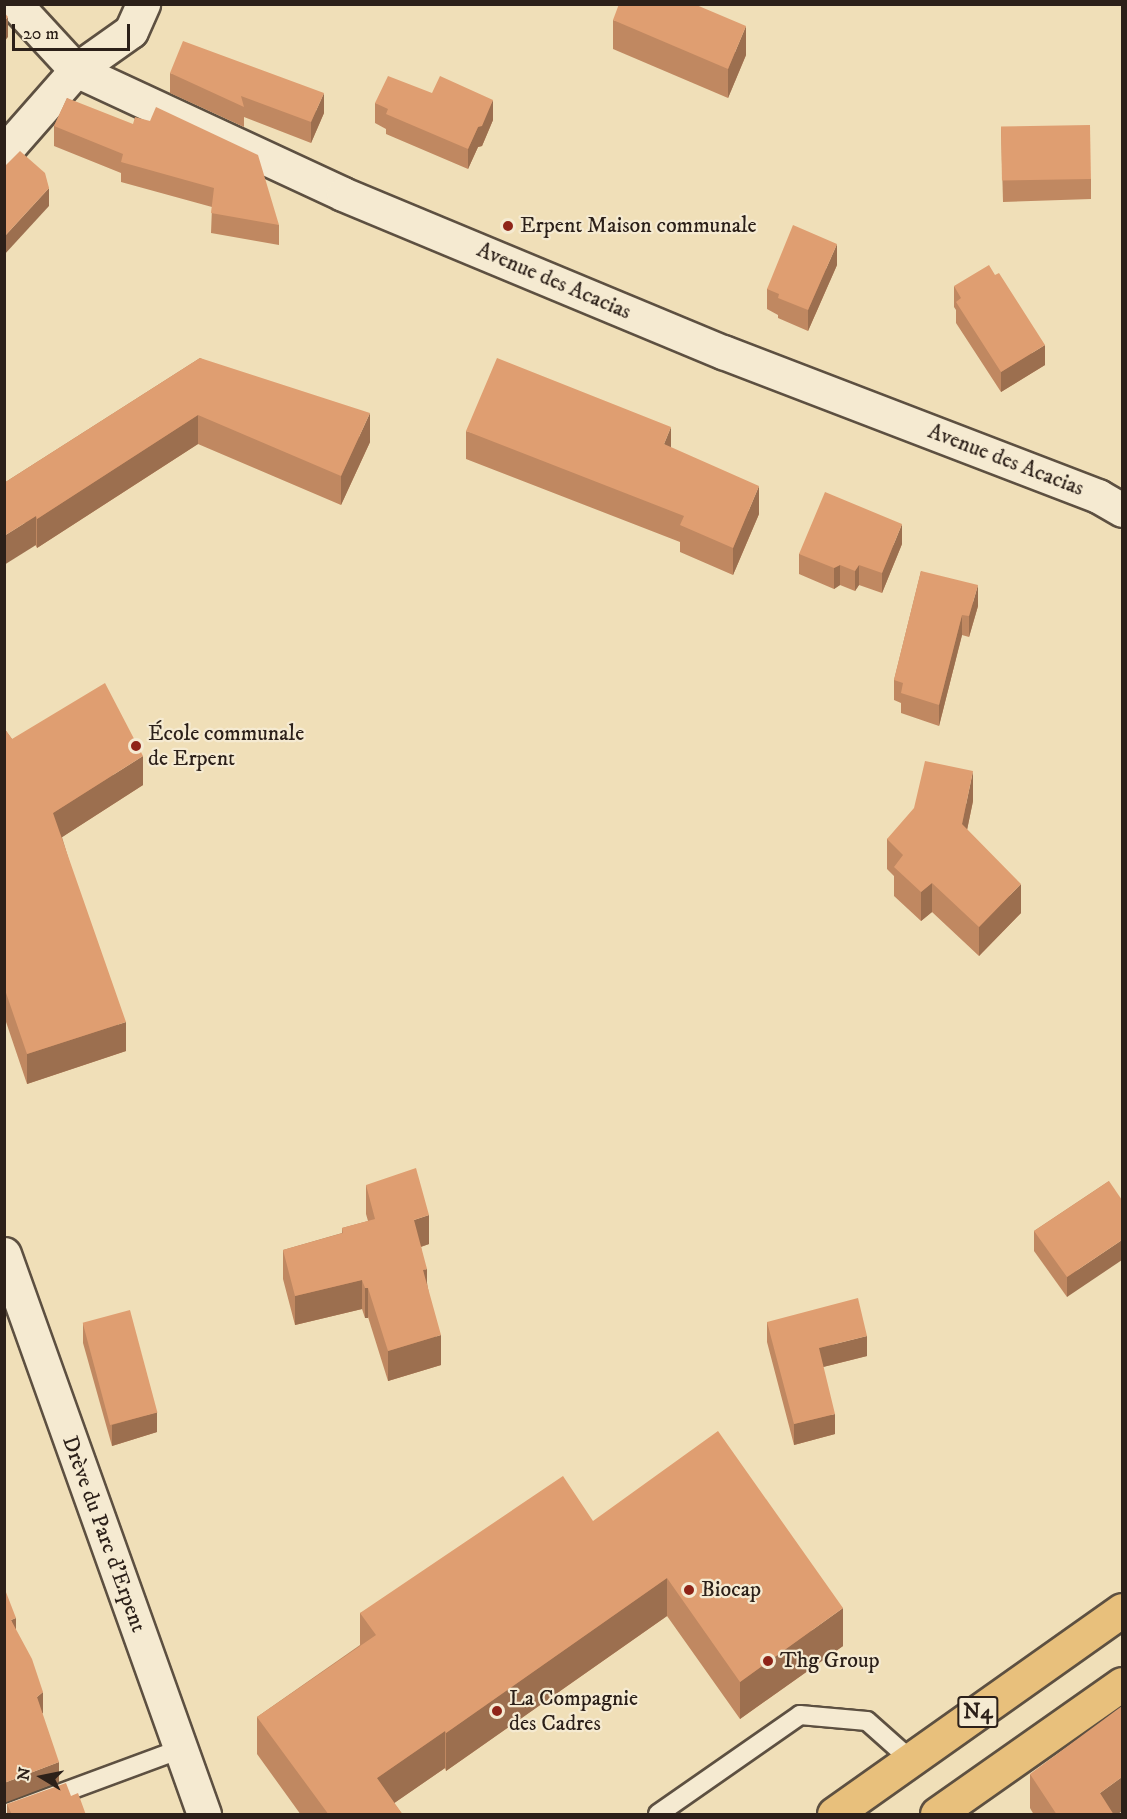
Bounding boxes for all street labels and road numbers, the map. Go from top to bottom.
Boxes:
street label: Avenue des Acacias [473,237,635,325]
street label: Avenue des Acacias [924,418,1088,502]
street label: Drève du Parc d'Erpent [56,1432,152,1636]
road number: N4 [957,1694,999,1730]

